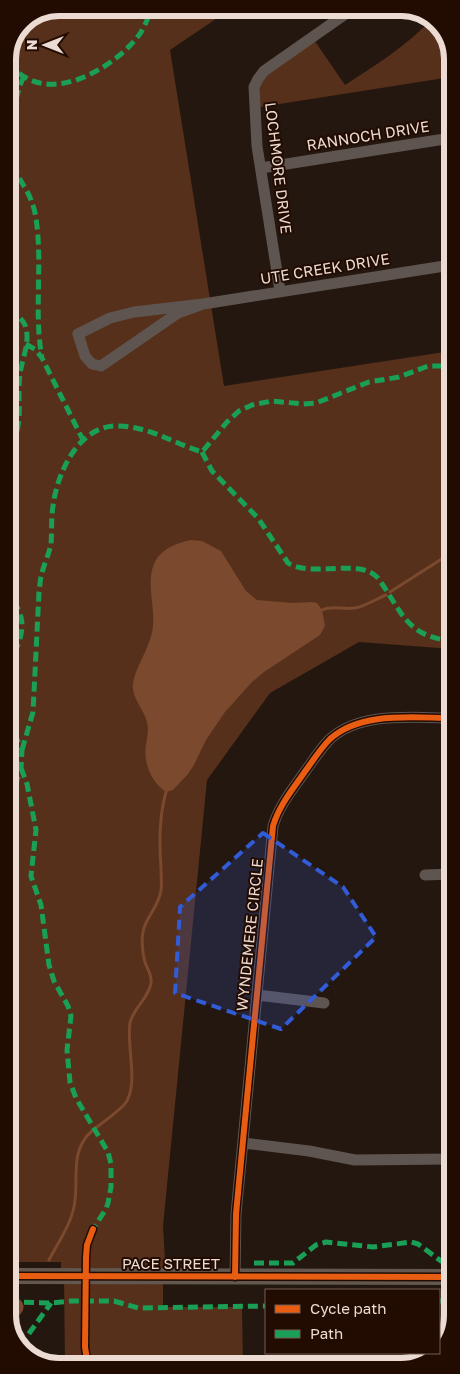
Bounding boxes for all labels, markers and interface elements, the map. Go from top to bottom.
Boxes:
north arrow [20,20,70,70]
text: N [23,40,40,50]
street label: LOCHMORE DRIVE [262,101,296,235]
street label: RANNOCH DRIVE [305,116,431,154]
street label: UTE CREEK DRIVE [259,249,391,287]
street label: WYNDEMERE CIRCLE [232,858,266,1012]
street label: PACE STREET [122,1254,220,1272]
legend [265,1289,440,1354]
text: Cycle path [310,1299,386,1317]
text: Path [310,1324,343,1342]

